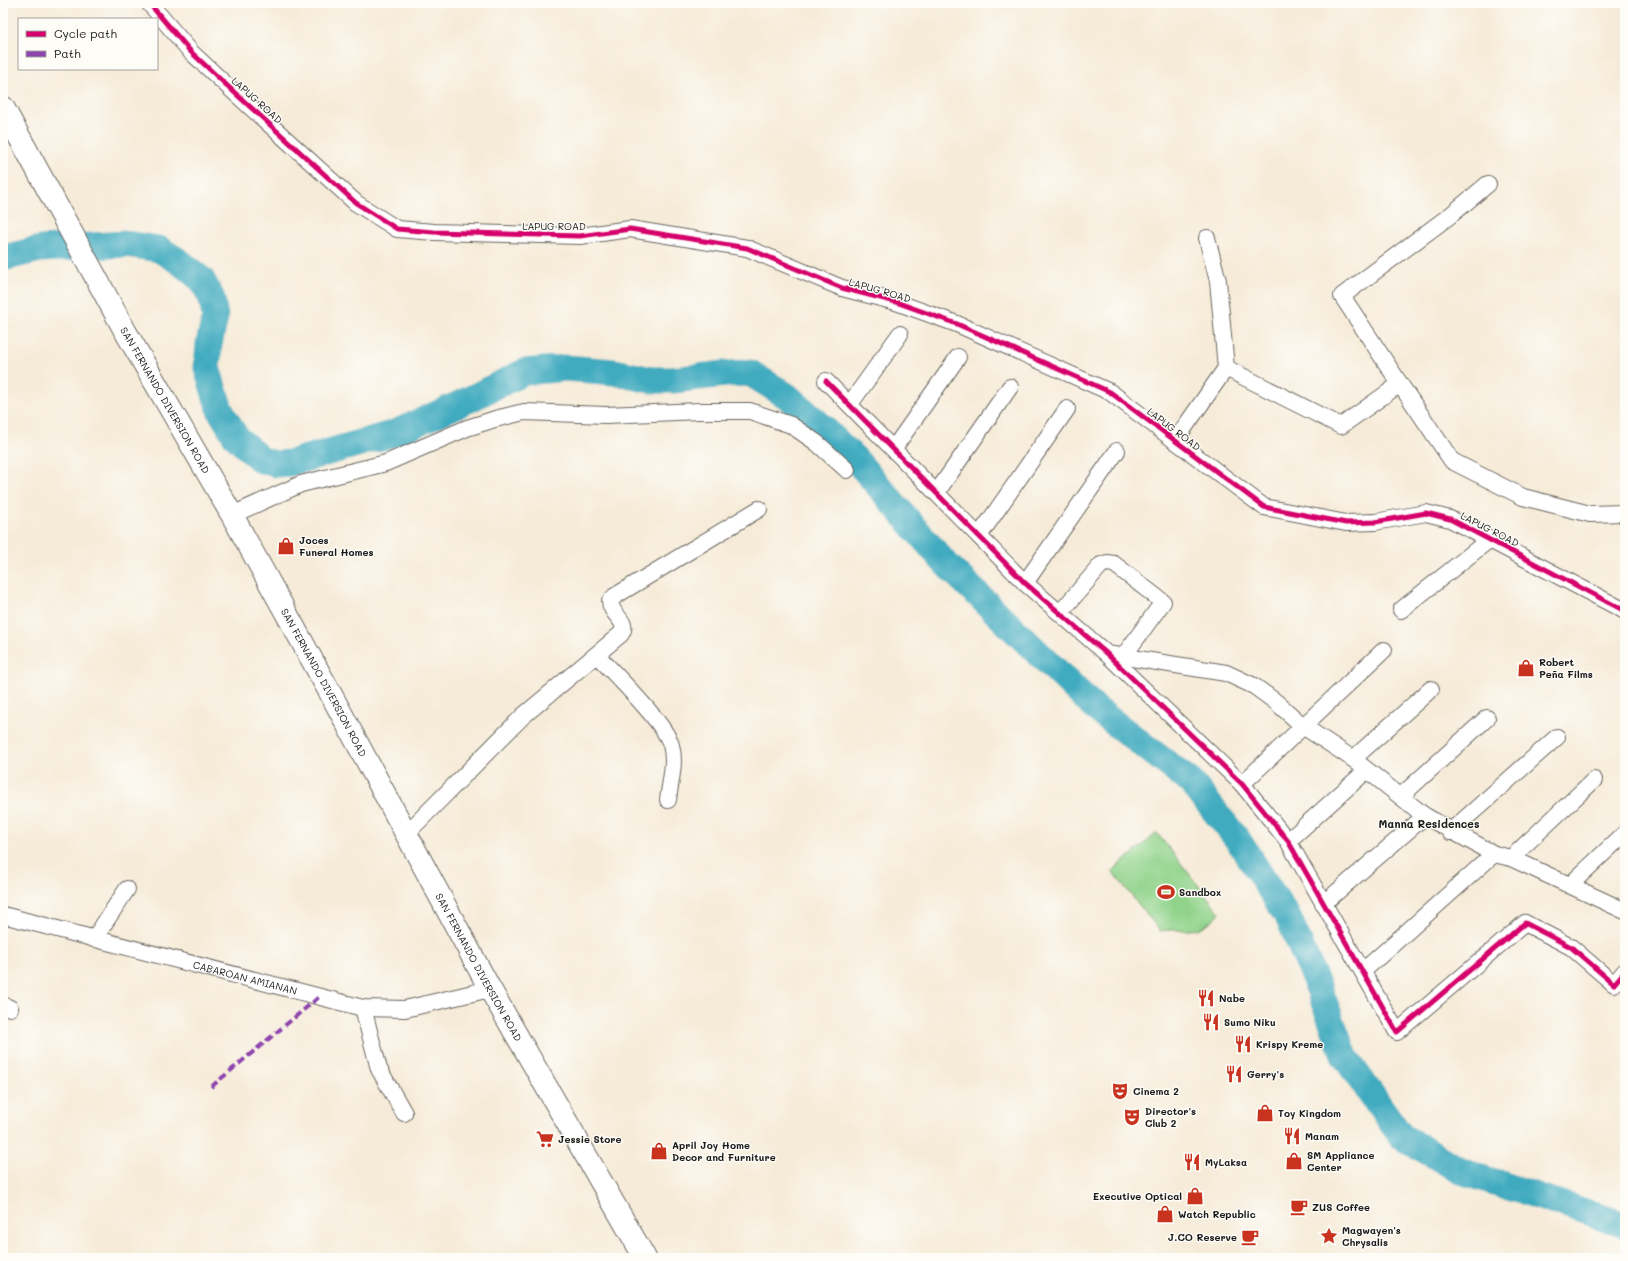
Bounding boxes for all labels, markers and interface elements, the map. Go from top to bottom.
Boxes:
legend [18,18,158,70]
text: Cycle path [54,25,117,41]
text: Path [54,45,81,61]
street label: LAPUG ROAD [229,73,285,127]
street label: LAPUG ROAD [522,219,586,233]
street label: LAPUG ROAD [847,274,913,306]
street label: SAN FERNANDO DIVERSION ROAD [117,324,213,476]
street label: LAPUG ROAD [1144,404,1204,454]
street label: LAPUG ROAD [1458,508,1522,550]
place label: Joces Funeral Homes [299,533,374,559]
shop icon: Joces Funeral Homes [276,536,296,556]
street label: SAN FERNANDO DIVERSION ROAD [278,606,370,759]
place label: Robert Peña Films [1539,655,1593,681]
shop icon: Robert Peña Films [1516,658,1536,678]
district label: Manna Residences [1379,816,1480,831]
sports icon: Sandbox [1156,882,1176,902]
place label: Sandbox [1179,885,1221,899]
street label: SAN FERNANDO DIVERSION ROAD [432,890,526,1044]
street label: CABAROAN AMIANAN [192,957,299,998]
restaurant icon: Nabe [1196,988,1216,1008]
place label: Nabe [1219,991,1245,1005]
restaurant icon: Sumo Niku [1201,1012,1221,1032]
place label: Sumo Niku [1224,1015,1276,1029]
restaurant icon: Krispy Kreme [1233,1034,1253,1054]
place label: Krispy Kreme [1256,1037,1323,1051]
restaurant icon: Gerry's [1224,1064,1244,1084]
place label: Gerry's [1247,1067,1284,1081]
theatre icon: Cinema 2 [1110,1081,1130,1101]
place label: Cinema 2 [1133,1084,1179,1098]
shop icon: Toy Kingdom [1255,1103,1275,1123]
place label: Director's Club 2 [1145,1104,1196,1130]
place label: Toy Kingdom [1278,1106,1341,1120]
theatre icon: Director's Club 2 [1122,1107,1142,1127]
restaurant icon: Manam [1282,1126,1302,1146]
supermarket icon: Jessie Store [535,1129,555,1149]
place label: Manam [1305,1129,1339,1143]
place label: Jessie Store [558,1132,622,1146]
place label: April Joy Home Decor and Furniture [672,1138,776,1164]
shop icon: April Joy Home Decor and Furniture [649,1141,669,1161]
place label: SM Appliance Center [1307,1148,1374,1174]
shop icon: SM Appliance Center [1284,1151,1304,1171]
restaurant icon: MyLaksa [1182,1152,1202,1172]
place label: MyLaksa [1205,1155,1247,1169]
shop icon: Executive Optical [1185,1186,1205,1206]
place label: Executive Optical [1093,1189,1182,1203]
cafe icon: ZUS Coffee [1289,1197,1309,1217]
place label: ZUS Coffee [1312,1200,1370,1214]
shop icon: Watch Republic [1155,1204,1175,1224]
place label: Watch Republic [1178,1207,1256,1221]
place label: Magwayen's Chrysalis [1342,1223,1401,1249]
place icon: Magwayen's Chrysalis [1319,1226,1339,1246]
cafe icon: J.CO Reserve [1240,1227,1260,1247]
place label: J.CO Reserve [1168,1230,1237,1244]

